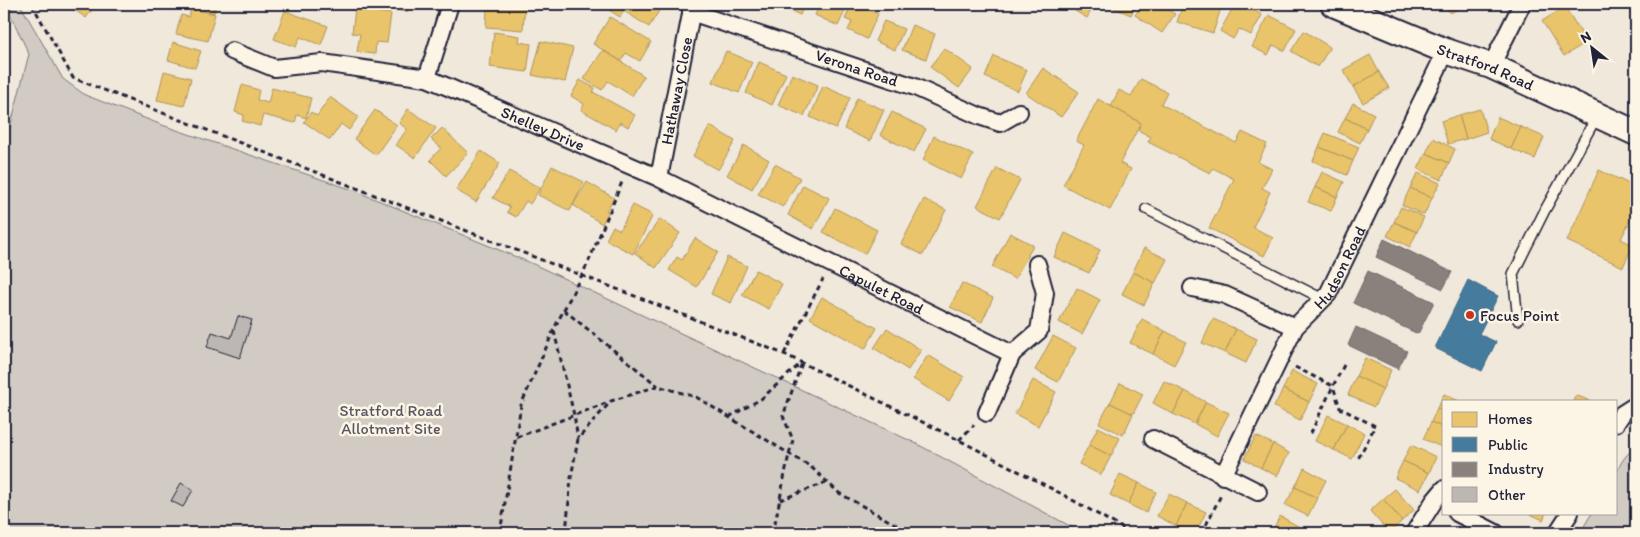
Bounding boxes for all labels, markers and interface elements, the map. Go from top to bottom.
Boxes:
north arrow [1568,22,1618,72]
text: N [1577,27,1594,47]
street label: Hathaway Close [656,35,696,146]
street label: Stratford Road [1434,39,1538,94]
street label: Verona Road [813,45,901,90]
street label: Shelley Drive [498,102,588,154]
street label: Hudson Road [1309,223,1369,313]
street label: Capulet Road [836,260,927,318]
place label: Focus Point [1480,306,1559,325]
marker: Focus Point [1464,309,1476,321]
legend [1442,400,1618,514]
park label: Stratford Road Allotment Site [340,401,443,438]
text: Homes [1488,410,1533,428]
text: Public [1488,436,1528,454]
text: Industry [1488,460,1544,478]
text: Other [1488,486,1525,504]

